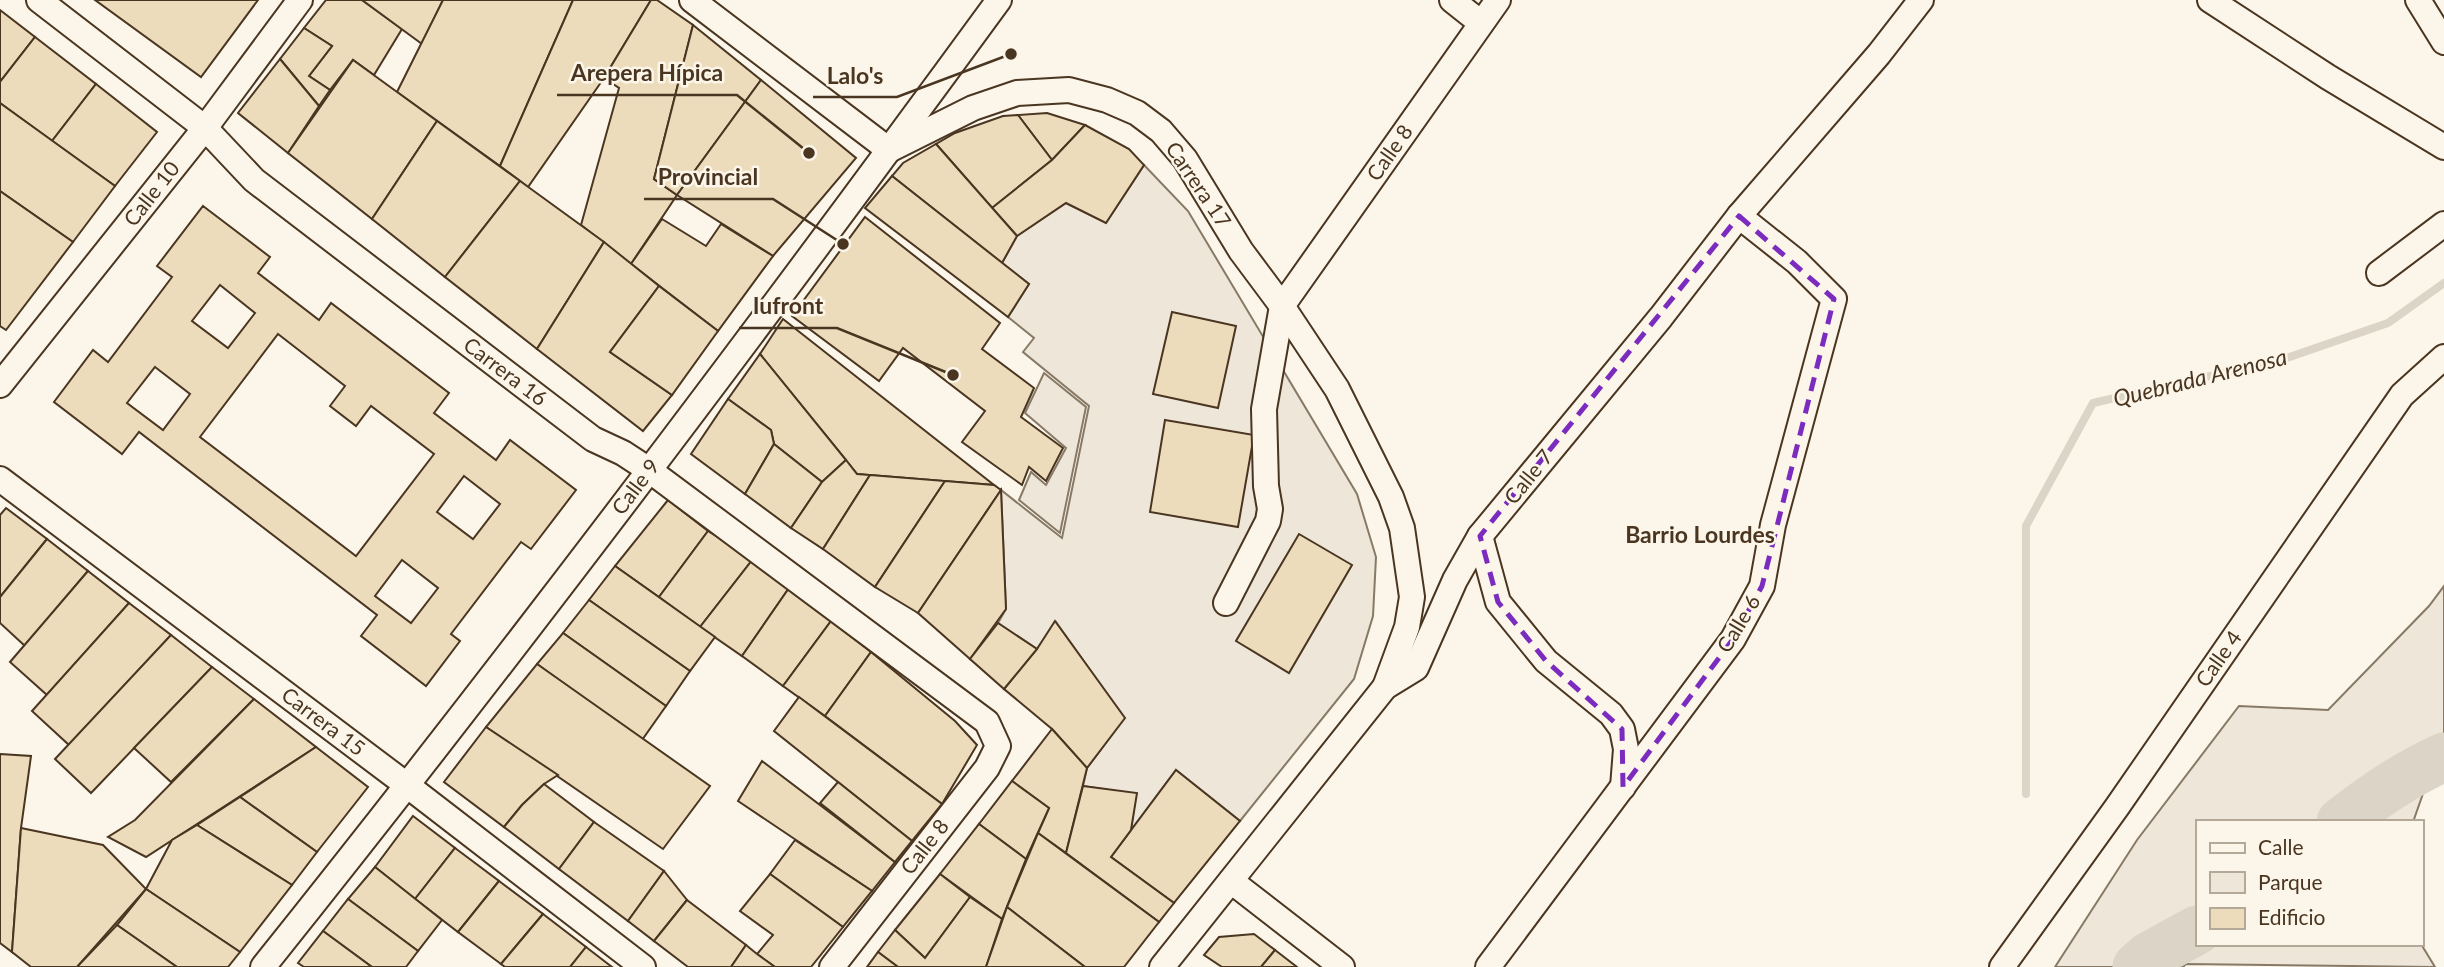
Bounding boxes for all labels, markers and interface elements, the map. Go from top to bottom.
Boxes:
callout: Arepera Hípica [557,51,737,95]
callout: Lalo's [813,53,897,97]
text: Arepera Hípica [570,58,723,86]
text: Lalo's [827,61,883,89]
street label: Calle 8 [1360,119,1417,185]
street label: Carrera 17 [1161,137,1237,232]
callout: Provincial [644,155,773,199]
street label: Calle 10 [118,156,184,230]
text: Provincial [658,162,758,190]
callout: Iufront [739,284,837,328]
text: Iufront [753,291,824,319]
street label: Carrera 16 [459,331,553,410]
water label: Quebrada Arenosa [2110,342,2290,412]
street label: Calle 7 [1498,444,1557,508]
street label: Calle 9 [606,453,664,519]
district label: Barrio Lourdes [1625,520,1775,548]
street label: Calle 6 [1711,590,1765,657]
street label: Calle 4 [2189,625,2246,691]
street label: Carrera 15 [277,681,371,760]
street label: Calle 8 [895,814,953,879]
legend [2196,820,2423,946]
text: Calle [2258,834,2303,859]
text: Parque [2258,869,2323,894]
text: Edificio [2258,904,2326,929]

